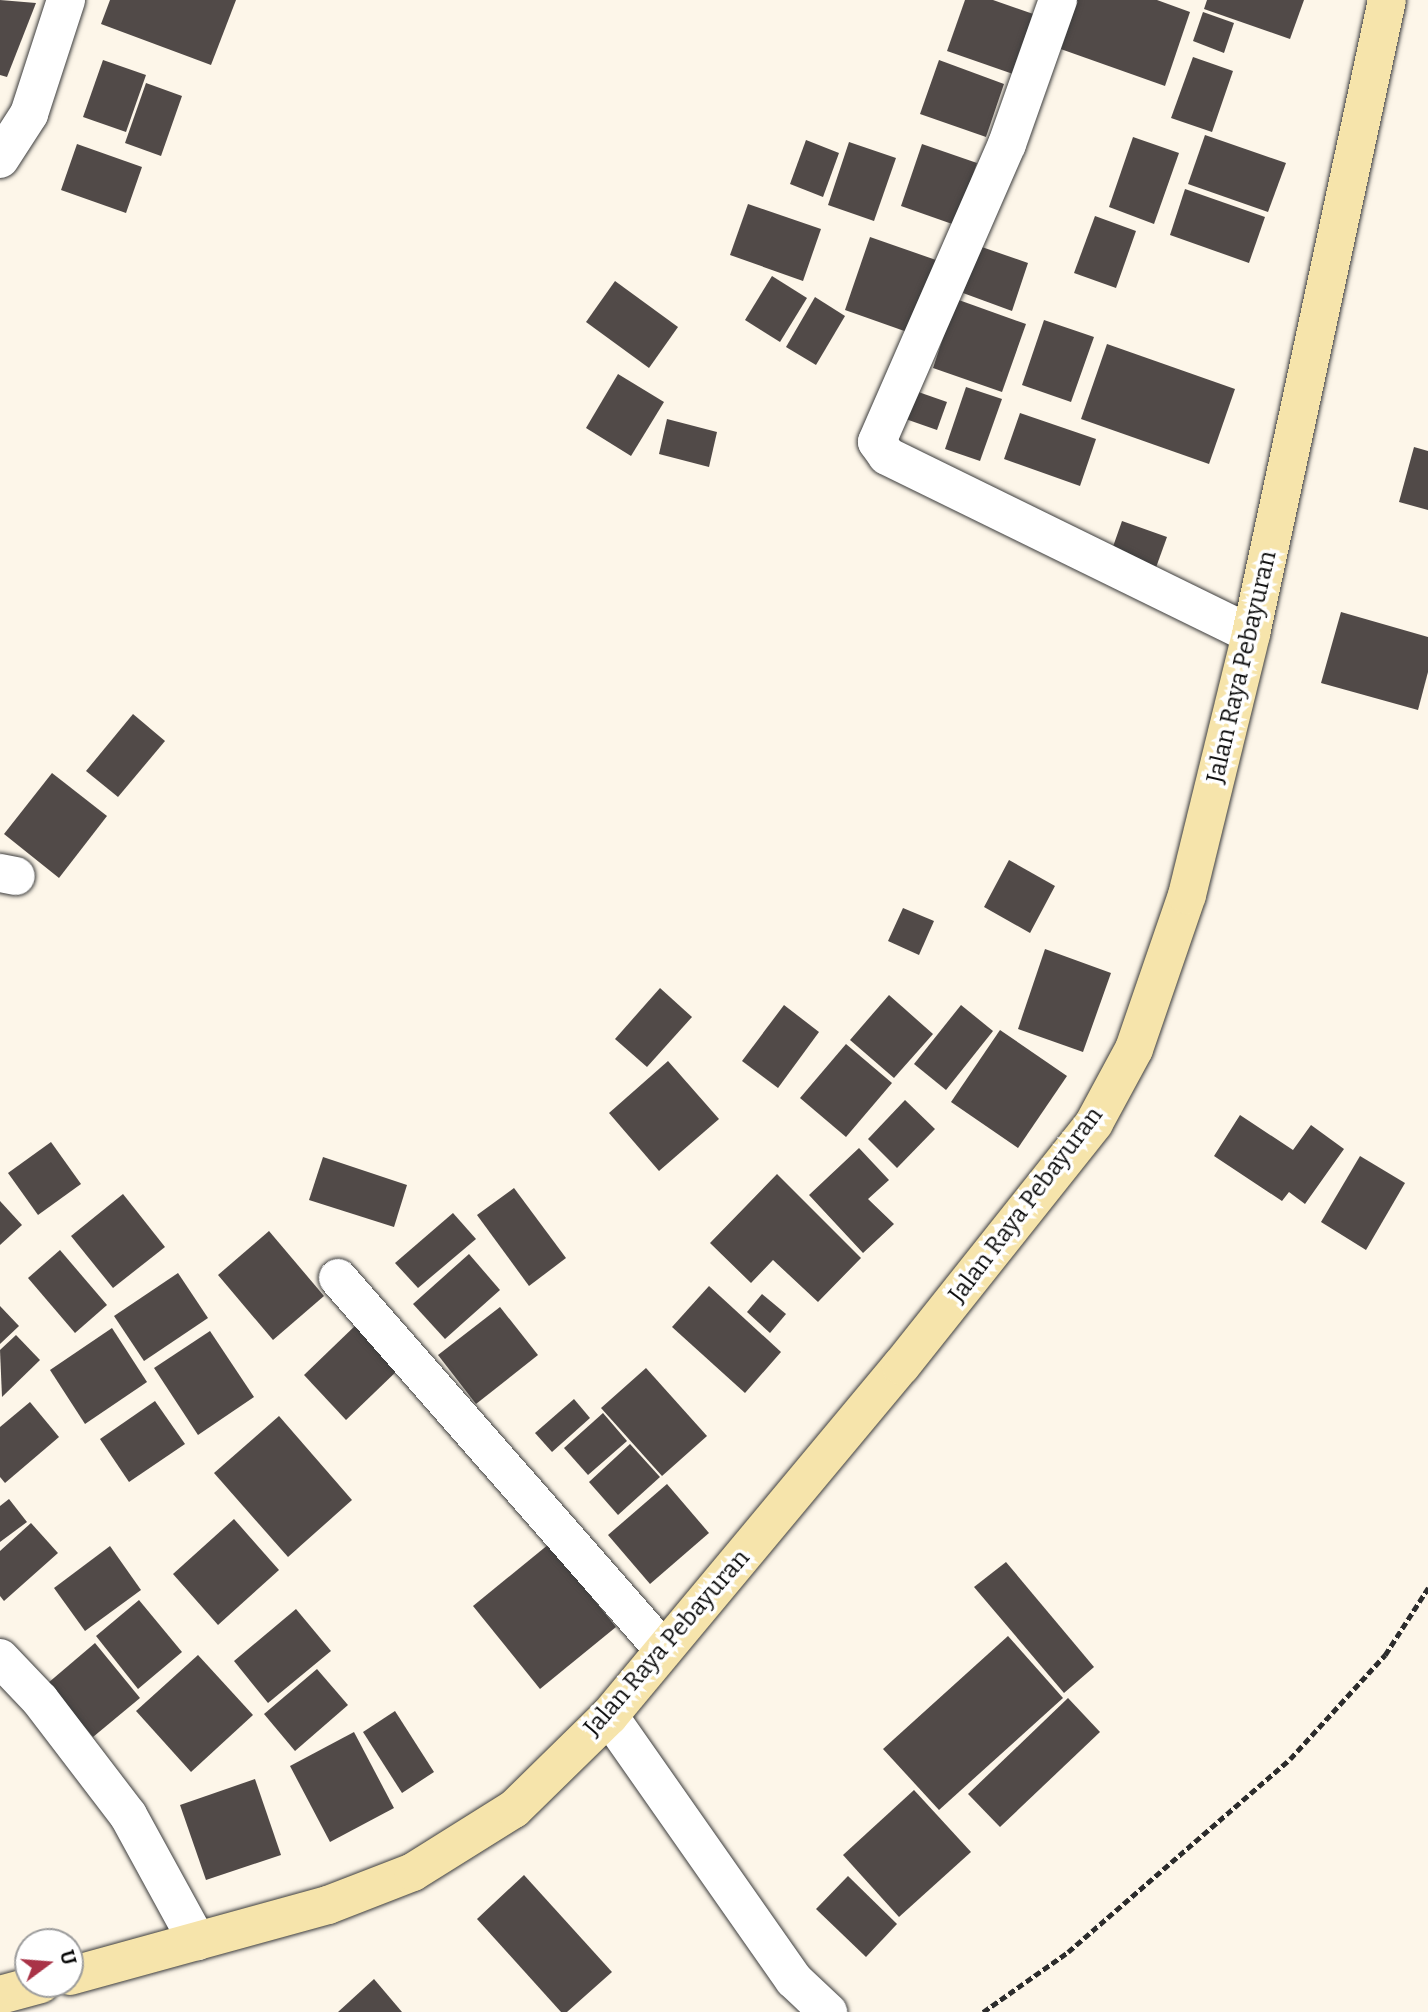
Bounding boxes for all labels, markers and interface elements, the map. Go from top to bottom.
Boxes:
street label: Jalan Raya Pebayuran [1201,548,1283,786]
street label: Jalan Raya Pebayuran [943,1102,1109,1308]
street label: Jalan Raya Pebayuran [578,1544,756,1742]
north arrow [14,1928,84,1998]
text: U [55,1948,81,1968]

